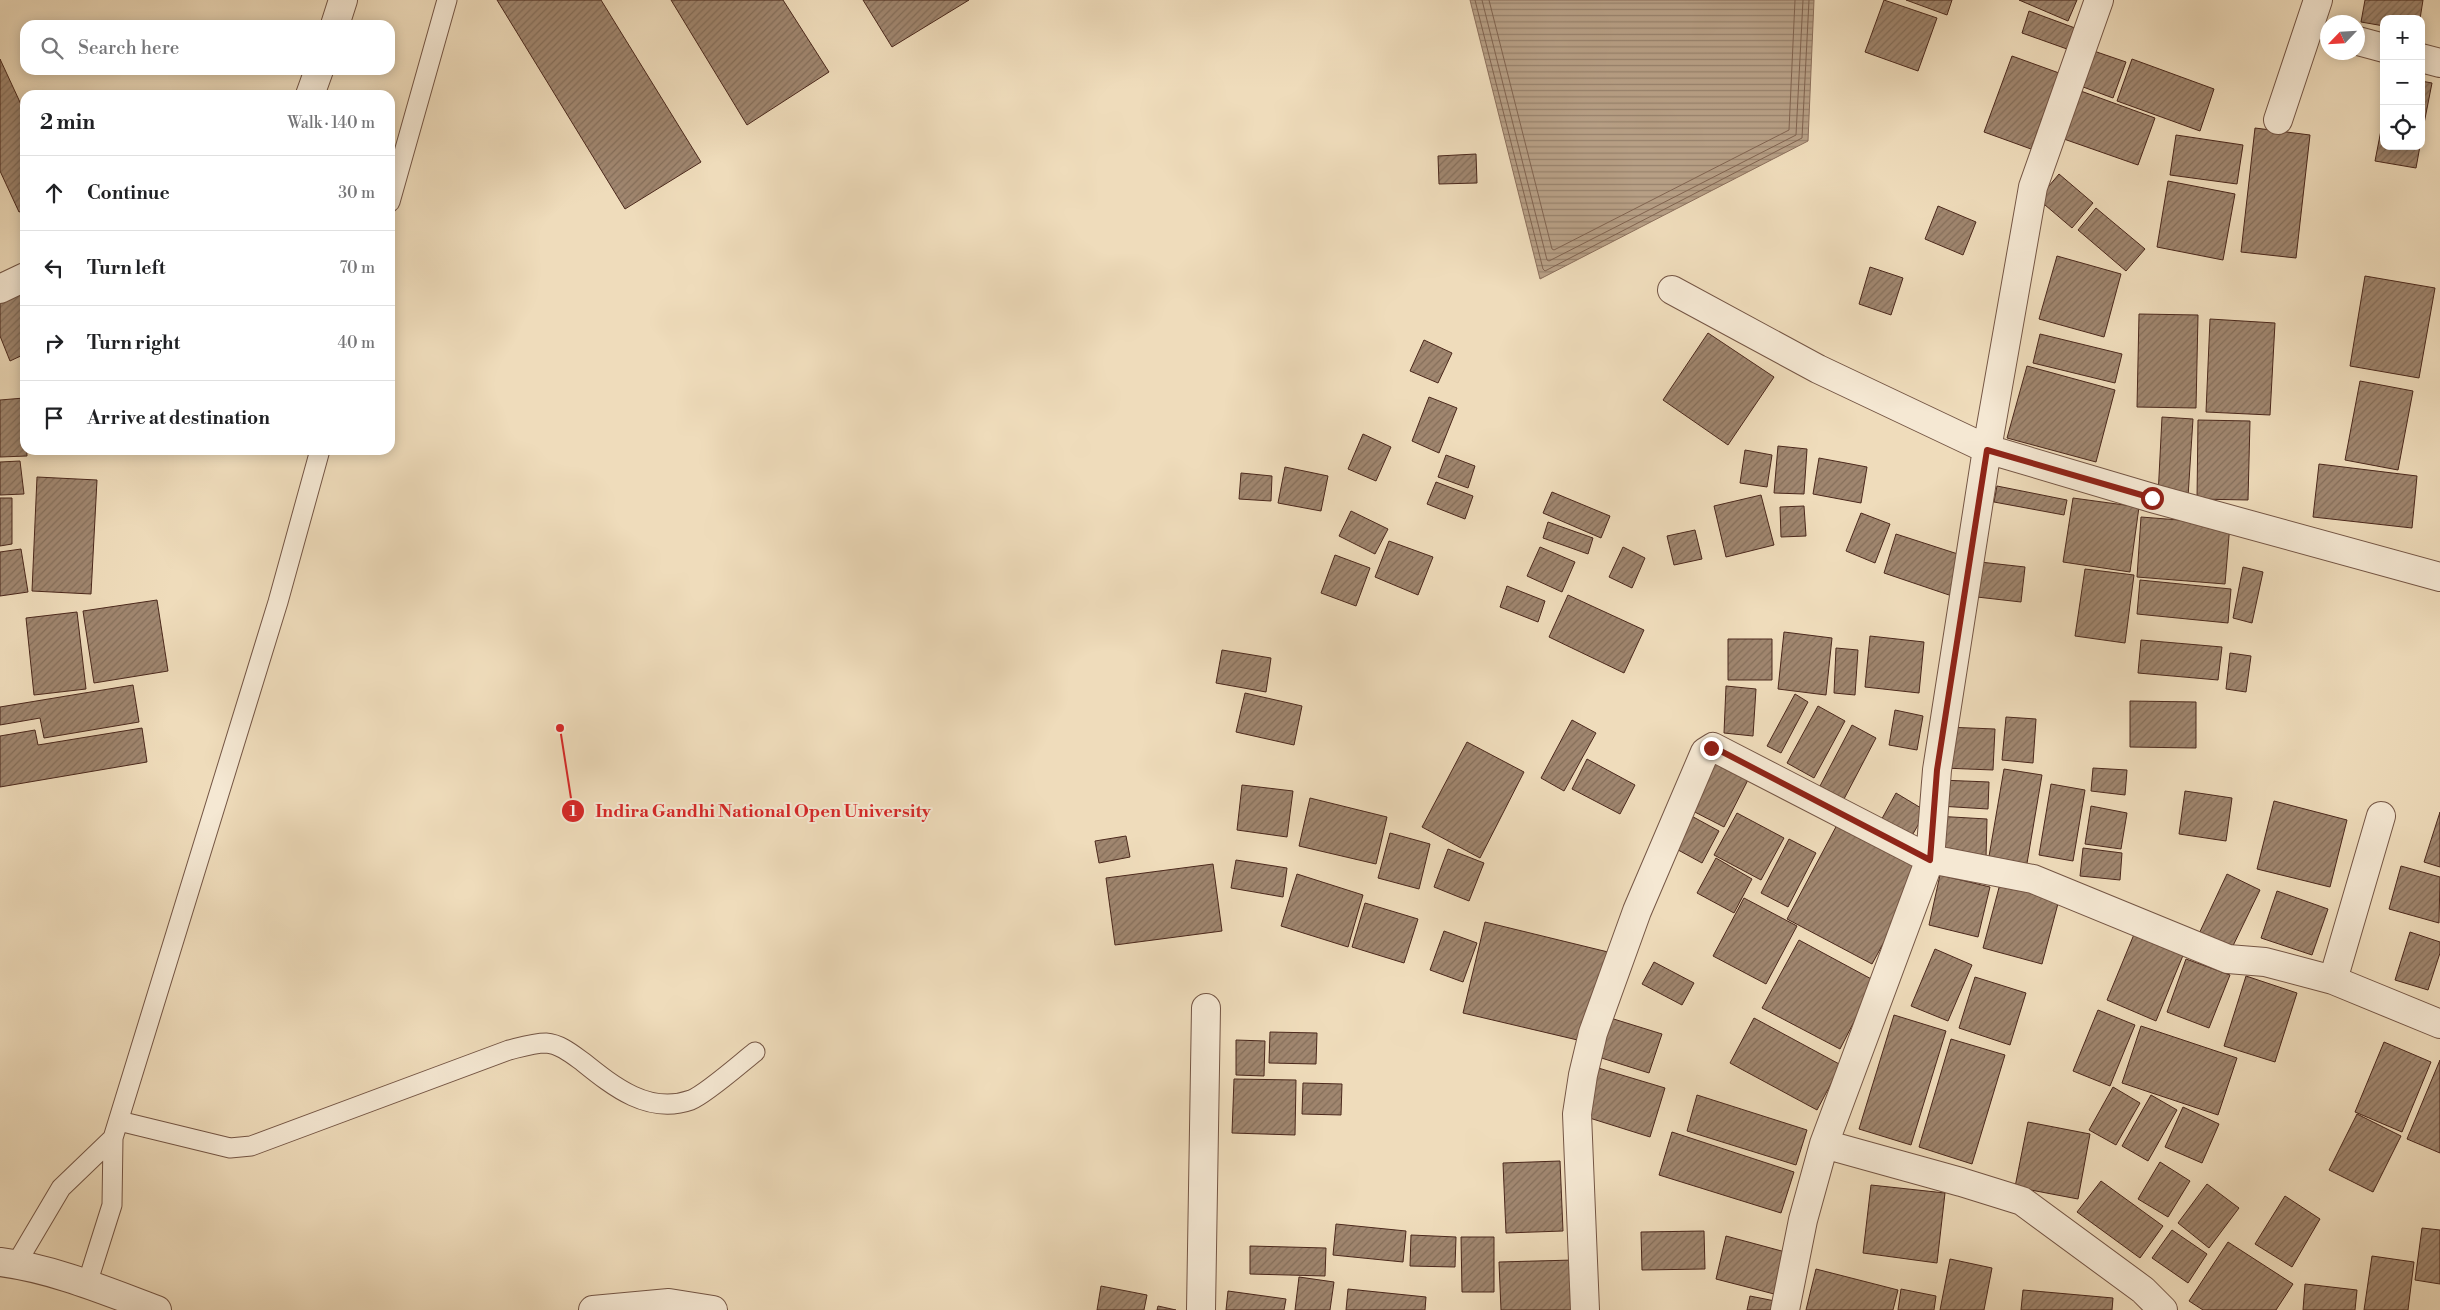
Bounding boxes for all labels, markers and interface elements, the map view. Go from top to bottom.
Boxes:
north arrow [2320,15,2365,60]
map controls [2380,15,2425,150]
button: + [2380,15,2425,60]
search box [20,20,395,75]
icon: search [38,34,66,62]
text: Search here [78,36,179,60]
button: − [2380,60,2425,105]
button: locate [2380,105,2425,150]
text: 2 min [40,110,95,136]
text: Walk · 140 m [287,113,375,133]
icon: ahead [40,179,68,207]
text: Continue [87,181,170,205]
text: 30 m [338,183,375,203]
icon: left [40,254,68,282]
text: Turn left [87,256,166,280]
text: 70 m [339,258,375,278]
icon: right [40,329,68,357]
text: Turn right [87,331,180,355]
text: 40 m [338,333,375,353]
icon: arrive [40,404,68,432]
text: Arrive at destination [87,406,270,430]
route start [2141,487,2164,510]
route end [1700,737,1723,760]
callout: Indira Gandhi National Open University [560,794,941,827]
text: Indira Gandhi National Open University [595,800,932,823]
text: 1 [569,802,577,821]

